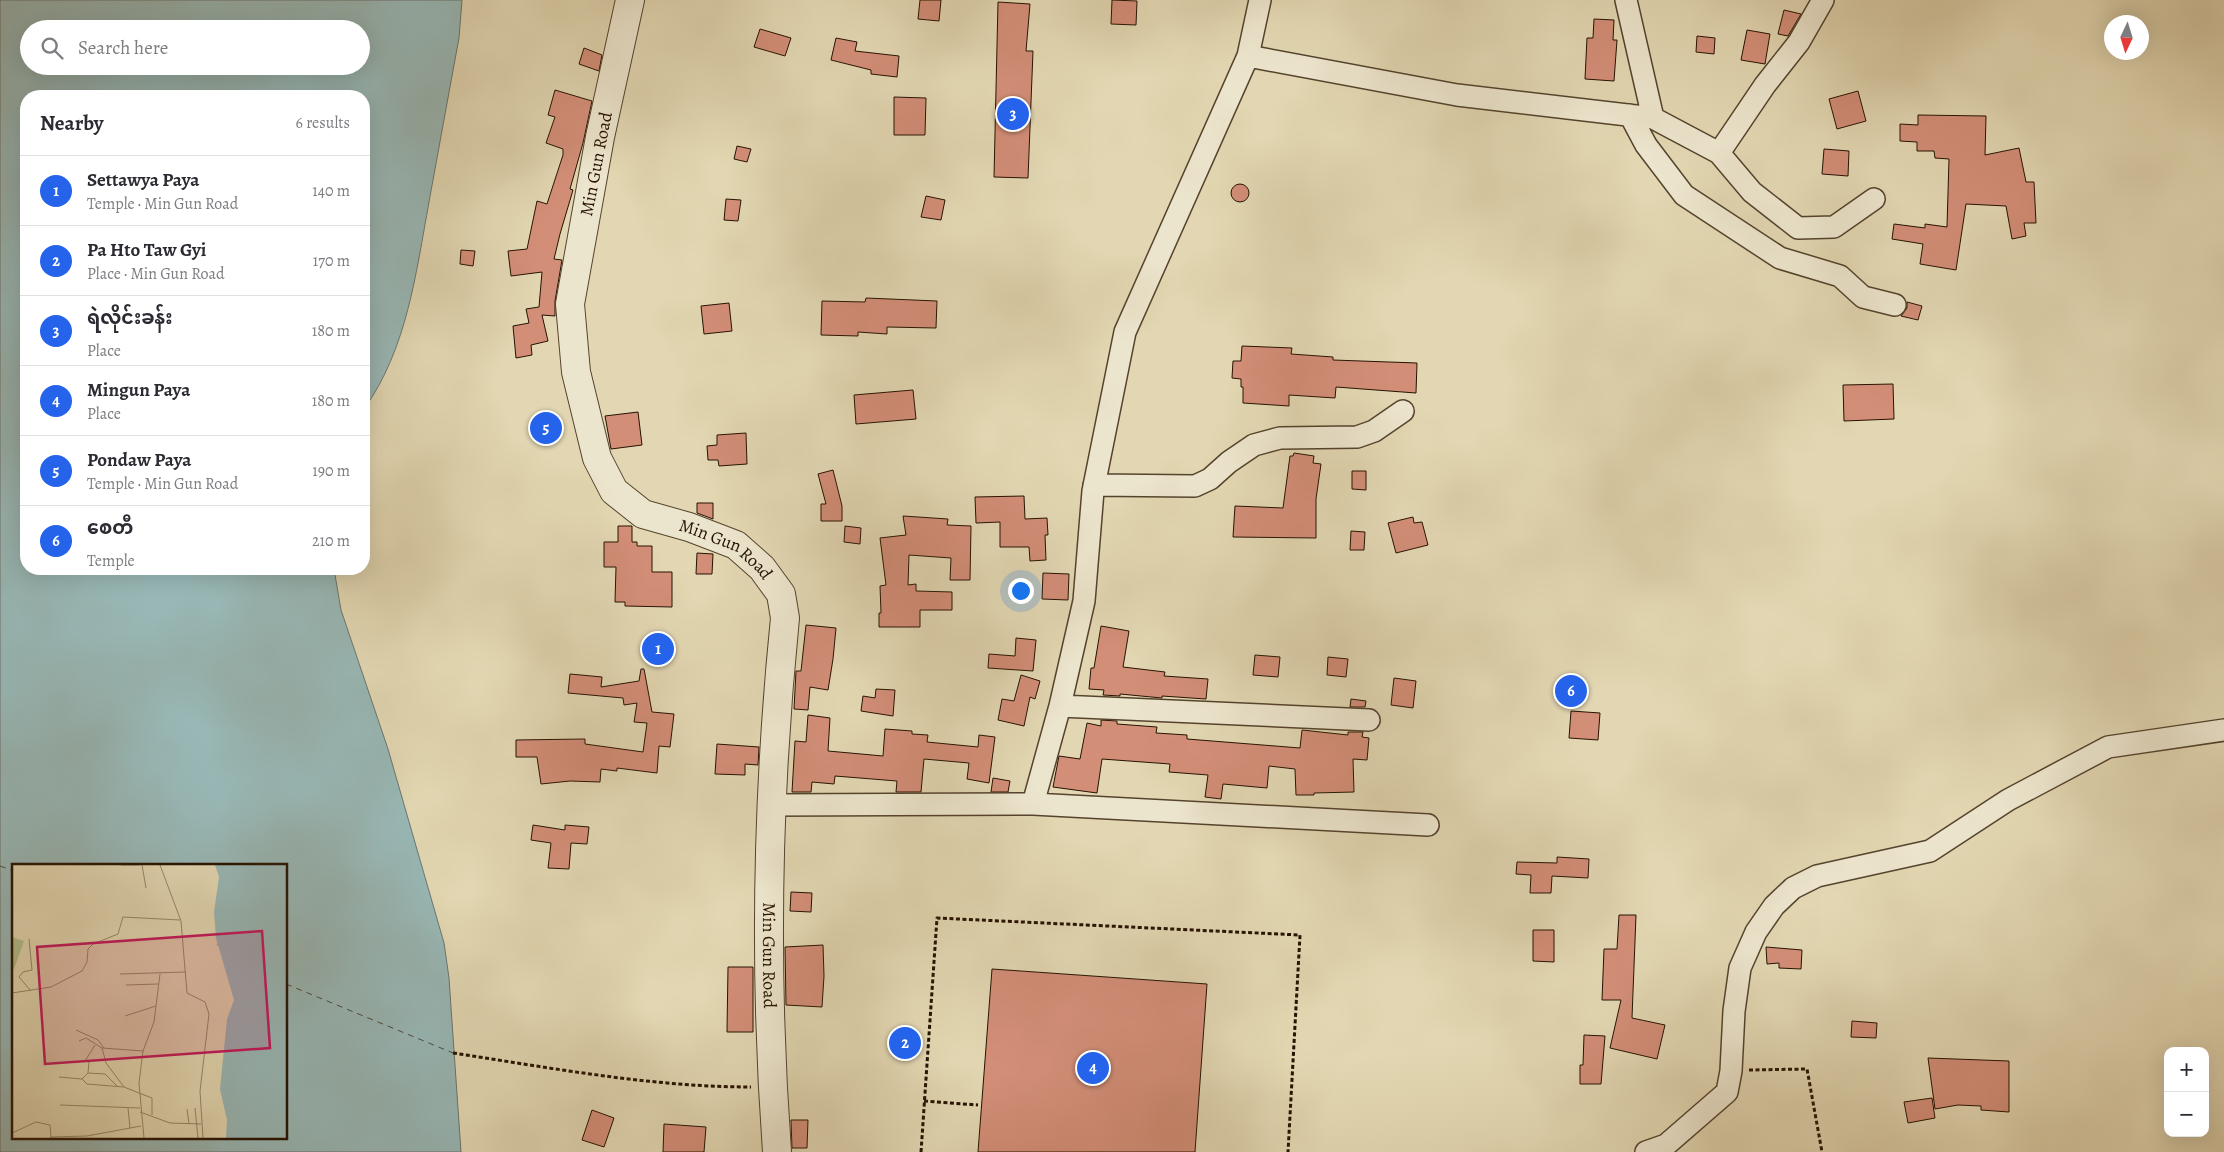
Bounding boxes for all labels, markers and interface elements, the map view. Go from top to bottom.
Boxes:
north arrow [2104,15,2149,60]
search box [20,20,370,75]
icon: search [38,34,66,62]
text: Search here [78,35,168,61]
pin: 3 [997,95,1029,133]
text: Nearby [40,109,103,137]
street label: Min Gun Road [574,109,618,218]
text: 6 results [296,112,350,134]
text: Settawya Paya [87,167,199,193]
text: 1 [53,180,59,202]
text: 140 m [312,180,350,202]
text: Temple · Min Gun Road [87,193,238,215]
text: Pa Hto Taw Gyi [87,237,206,263]
text: 2 [52,250,60,272]
text: 170 m [313,250,350,272]
text: Place · Min Gun Road [87,263,225,285]
text: ရဲလိုင်းခန်း [87,305,172,331]
text: 3 [53,320,59,342]
text: 180 m [312,320,350,342]
text: Place [87,340,121,362]
text: Mingun Paya [87,377,190,403]
text: 4 [52,390,60,412]
text: 180 m [312,390,350,412]
text: Place [87,403,121,425]
pin: 5 [530,409,562,447]
text: Pondaw Paya [87,447,191,473]
text: 5 [53,460,59,482]
text: 190 m [312,460,350,482]
text: Temple · Min Gun Road [87,473,238,495]
street label: Min Gun Road [676,513,779,584]
text: စေတီ [87,515,133,541]
text: 6 [52,530,60,552]
text: 210 m [312,530,350,552]
text: Temple [87,550,135,572]
your location [1008,578,1034,604]
pin: 1 [642,630,674,668]
pin: 6 [1555,672,1587,710]
inset map [12,864,288,1140]
street label: Min Gun Road [757,902,782,1009]
pin: 2 [889,1024,921,1062]
map controls [2164,1047,2209,1137]
button: + [2164,1047,2209,1092]
pin: 4 [1077,1049,1109,1087]
button: − [2164,1092,2209,1137]

